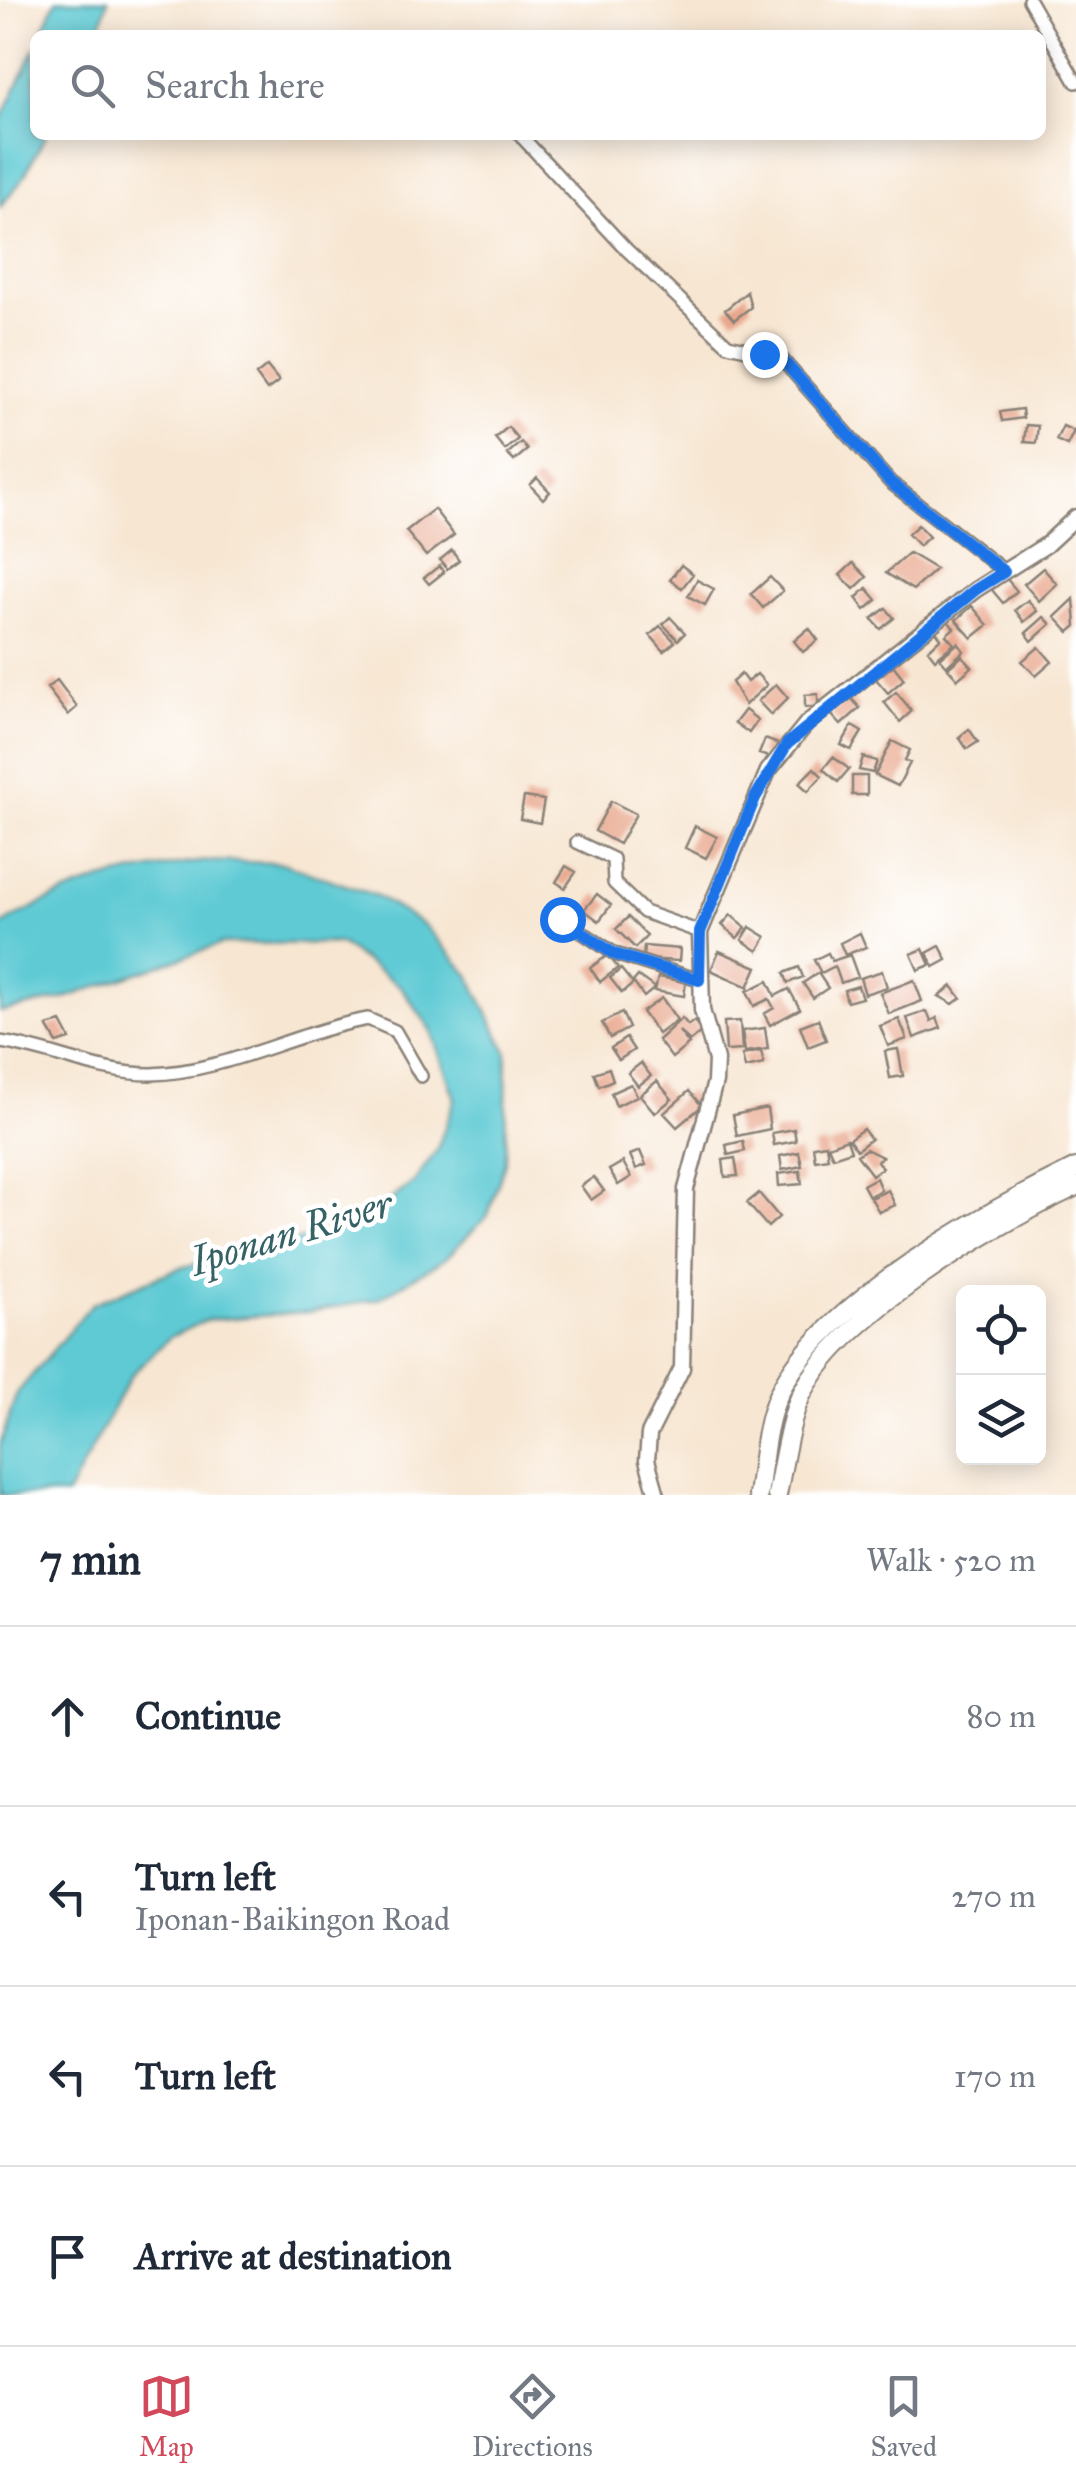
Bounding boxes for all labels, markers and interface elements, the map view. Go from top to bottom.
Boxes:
search box [30,30,1046,140]
icon: search [65,58,120,113]
text: Search here [145,62,325,108]
route end [742,332,788,378]
route start [540,897,586,943]
water label: Iponan River [182,1178,400,1287]
map controls [956,1285,1046,1465]
button: locate [956,1285,1046,1375]
button: layers [956,1375,1046,1465]
text: 7 min [40,1534,141,1586]
text: Walk · 520 m [866,1541,1036,1580]
icon: ahead [40,1689,95,1744]
text: Continue [135,1693,281,1739]
text: 80 m [967,1697,1036,1736]
text: Turn left [135,1854,276,1900]
icon: left [40,1869,95,1924]
text: 270 m [952,1877,1036,1916]
text: Iponan-Baikingon Road [135,1900,450,1939]
icon: left [40,2049,95,2104]
text: Turn left [135,2053,276,2099]
text: 170 m [954,2057,1036,2096]
icon: arrive [40,2229,95,2284]
text: Arrive at destination [135,2233,452,2279]
tab: Map [139,2369,194,2464]
tab: Directions [472,2369,593,2464]
tab: Saved [871,2369,937,2464]

